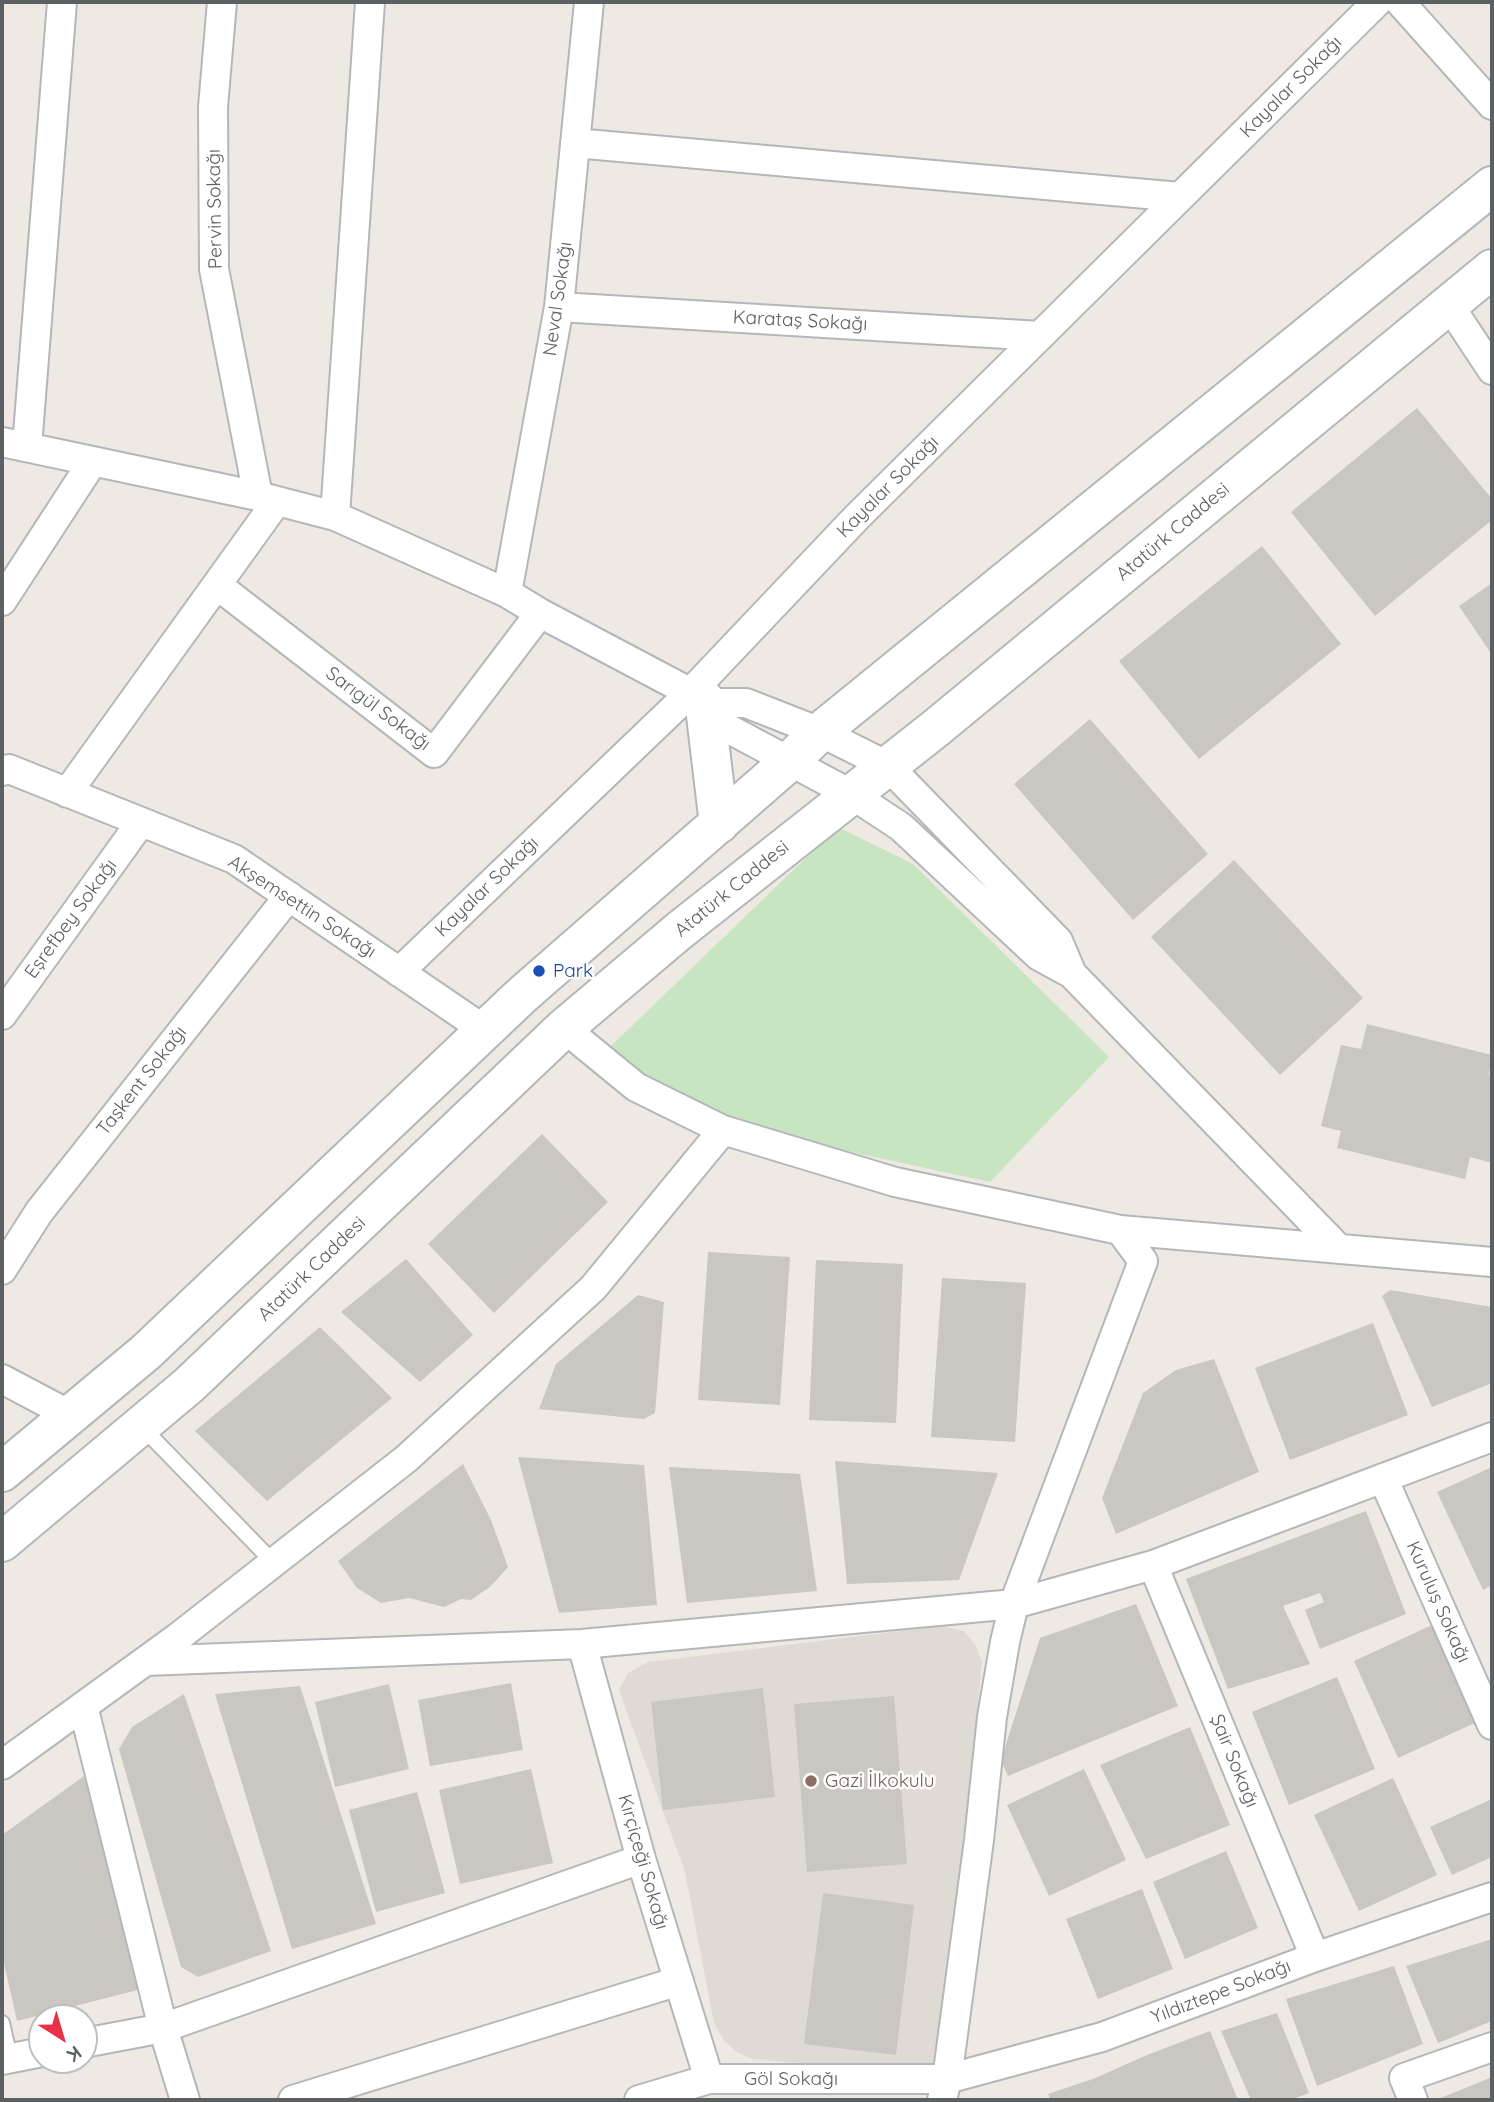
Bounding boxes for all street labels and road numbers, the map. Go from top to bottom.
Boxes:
street label: Kayalar Sokağı [1235,31,1347,143]
street label: Pervin Sokağı [203,149,227,269]
street label: Neval Sokağı [539,240,577,358]
street label: Karataş Sokağı [732,306,868,336]
street label: Kayalar Sokağı [832,431,944,543]
street label: Atatürk Caddesi [1112,478,1234,586]
street label: Sarıgül Sokağı [321,662,435,756]
street label: Kayalar Sokağı [431,832,543,942]
street label: Atatürk Caddesi [670,836,794,942]
street label: Akşemsettin Sokağı [224,851,380,963]
street label: Eşrefbey Sokağı [20,855,122,983]
street label: Taşkent Sokağı [92,1022,192,1140]
street label: Atatürk Caddesi [253,1212,371,1326]
street label: Kuruluş Sokağı [1401,1538,1475,1666]
street label: Şair Sokağı [1205,1711,1263,1811]
street label: Kırçiçeği Sokağı [613,1792,673,1932]
street label: Yıldıztepe Sokağı [1148,1955,1294,2029]
street label: Göl Sokağı [744,2068,838,2090]

